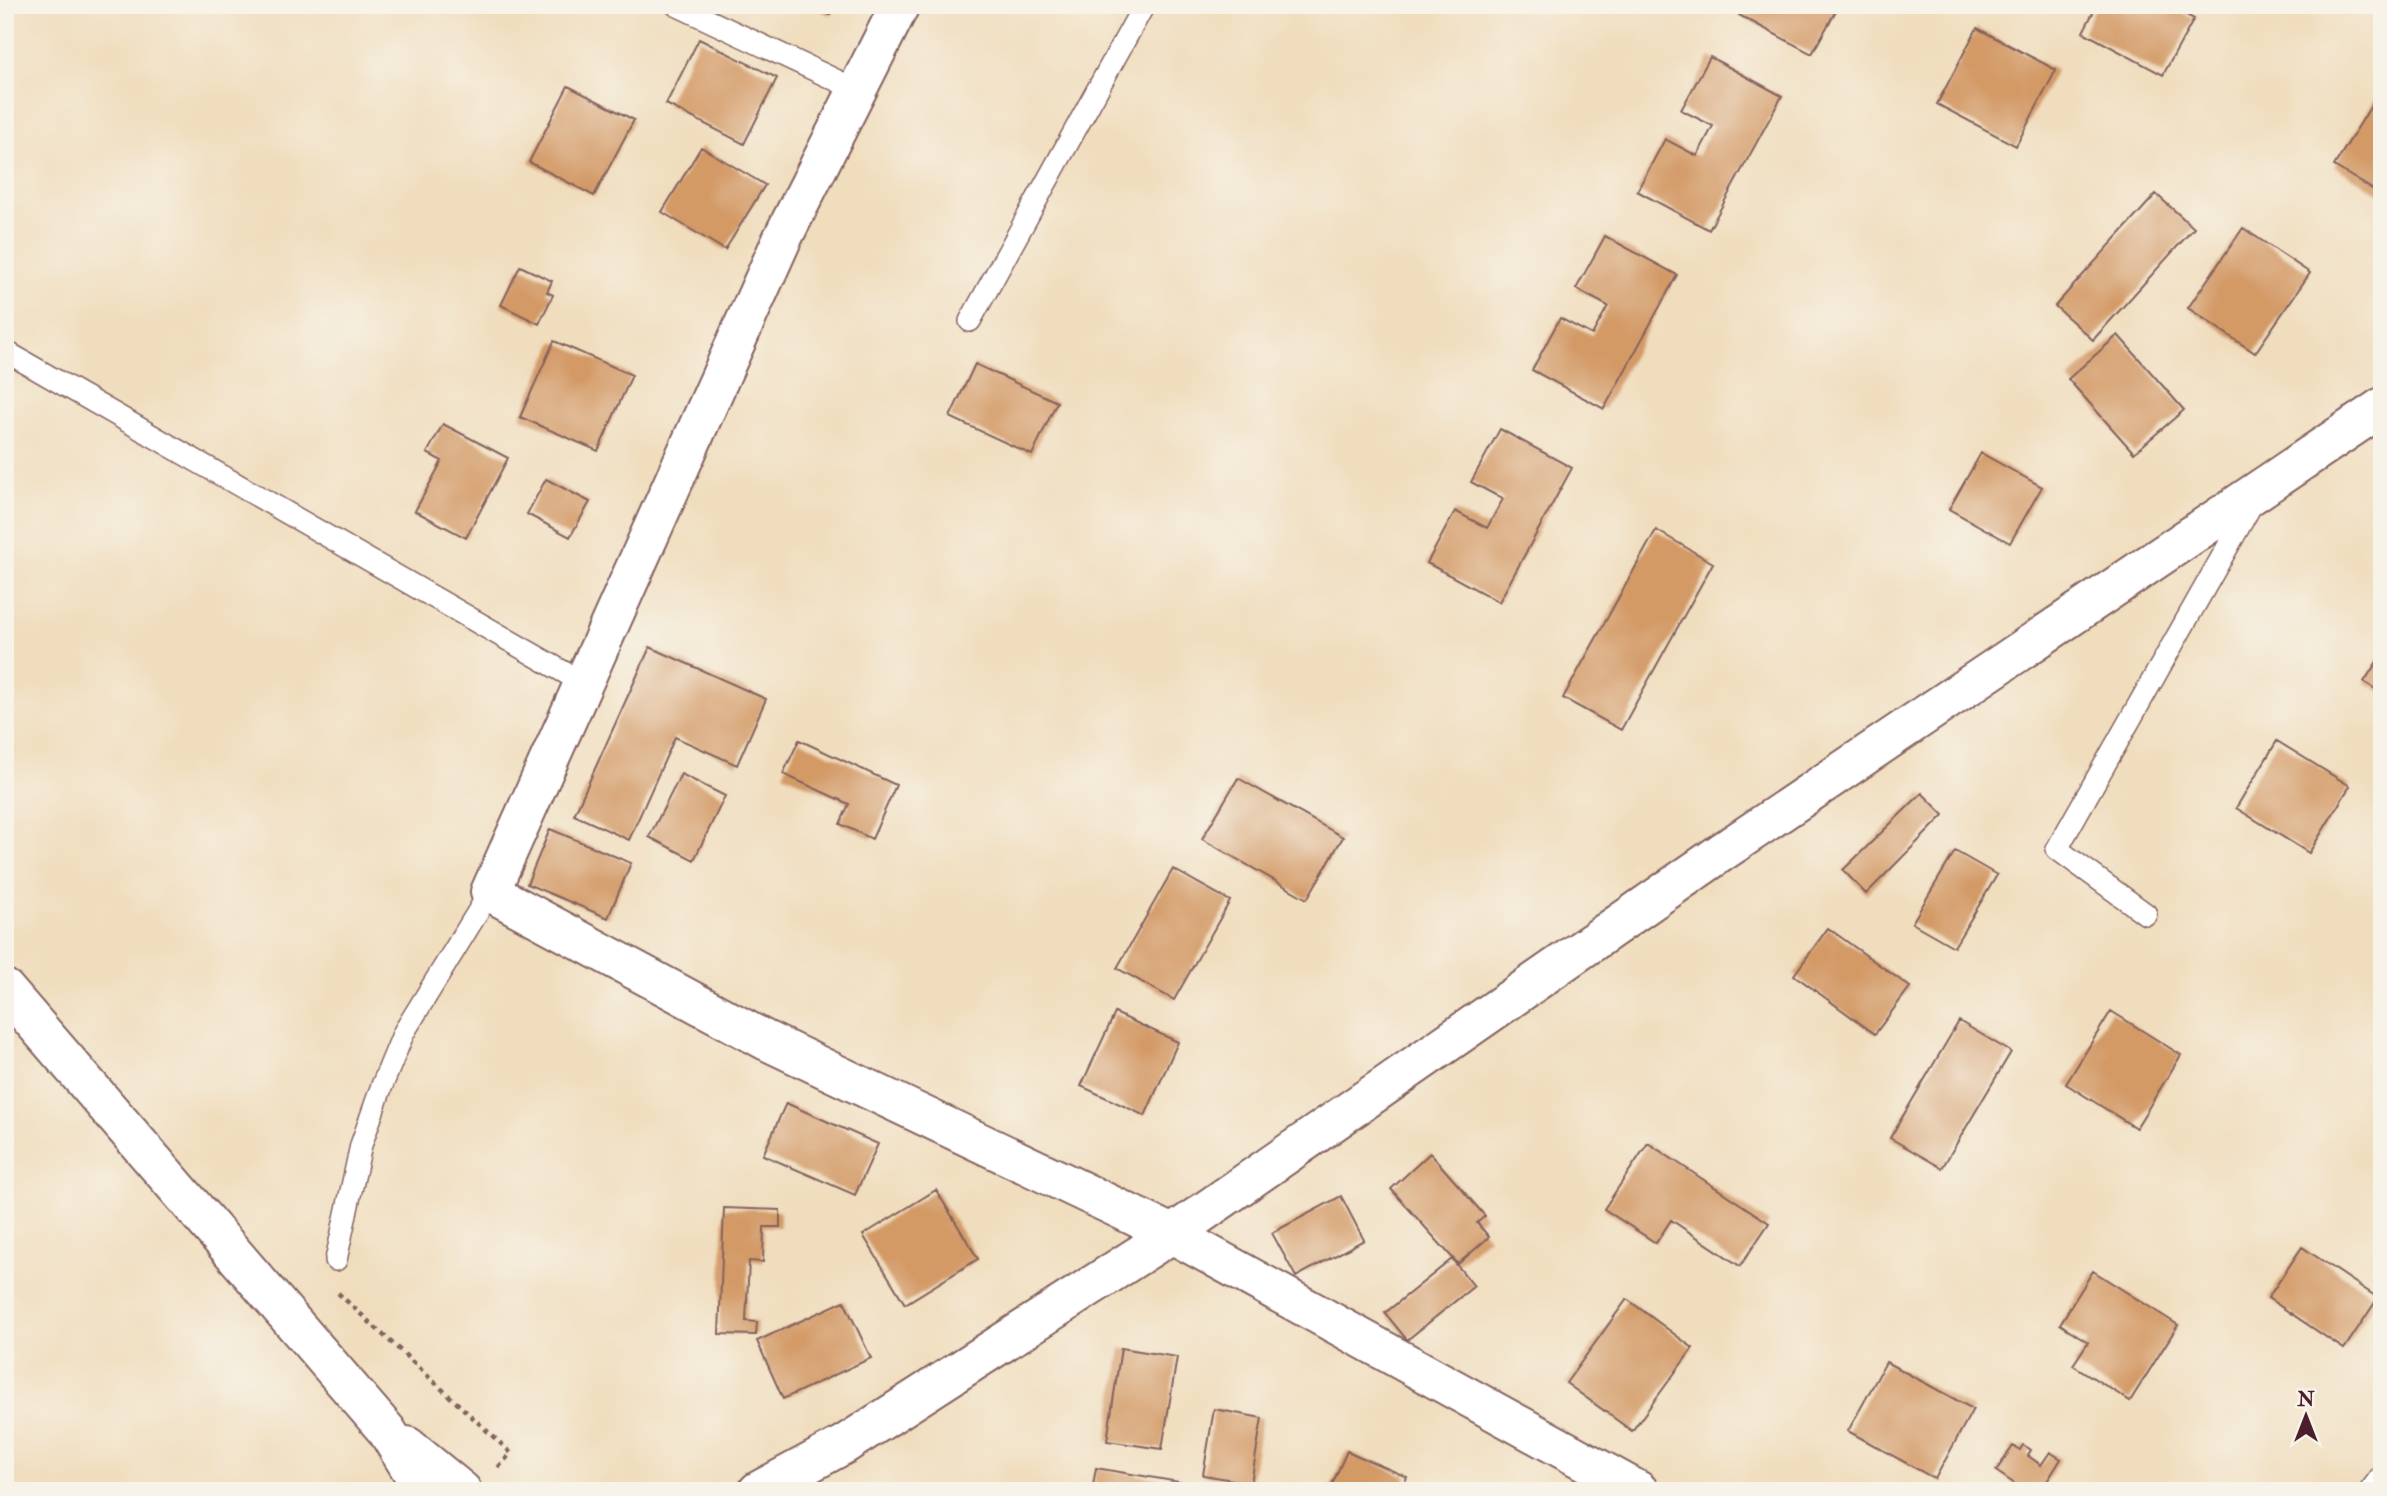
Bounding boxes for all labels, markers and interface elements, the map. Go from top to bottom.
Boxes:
north arrow [2272,1380,2342,1450]
text: N [2296,1388,2315,1412]

